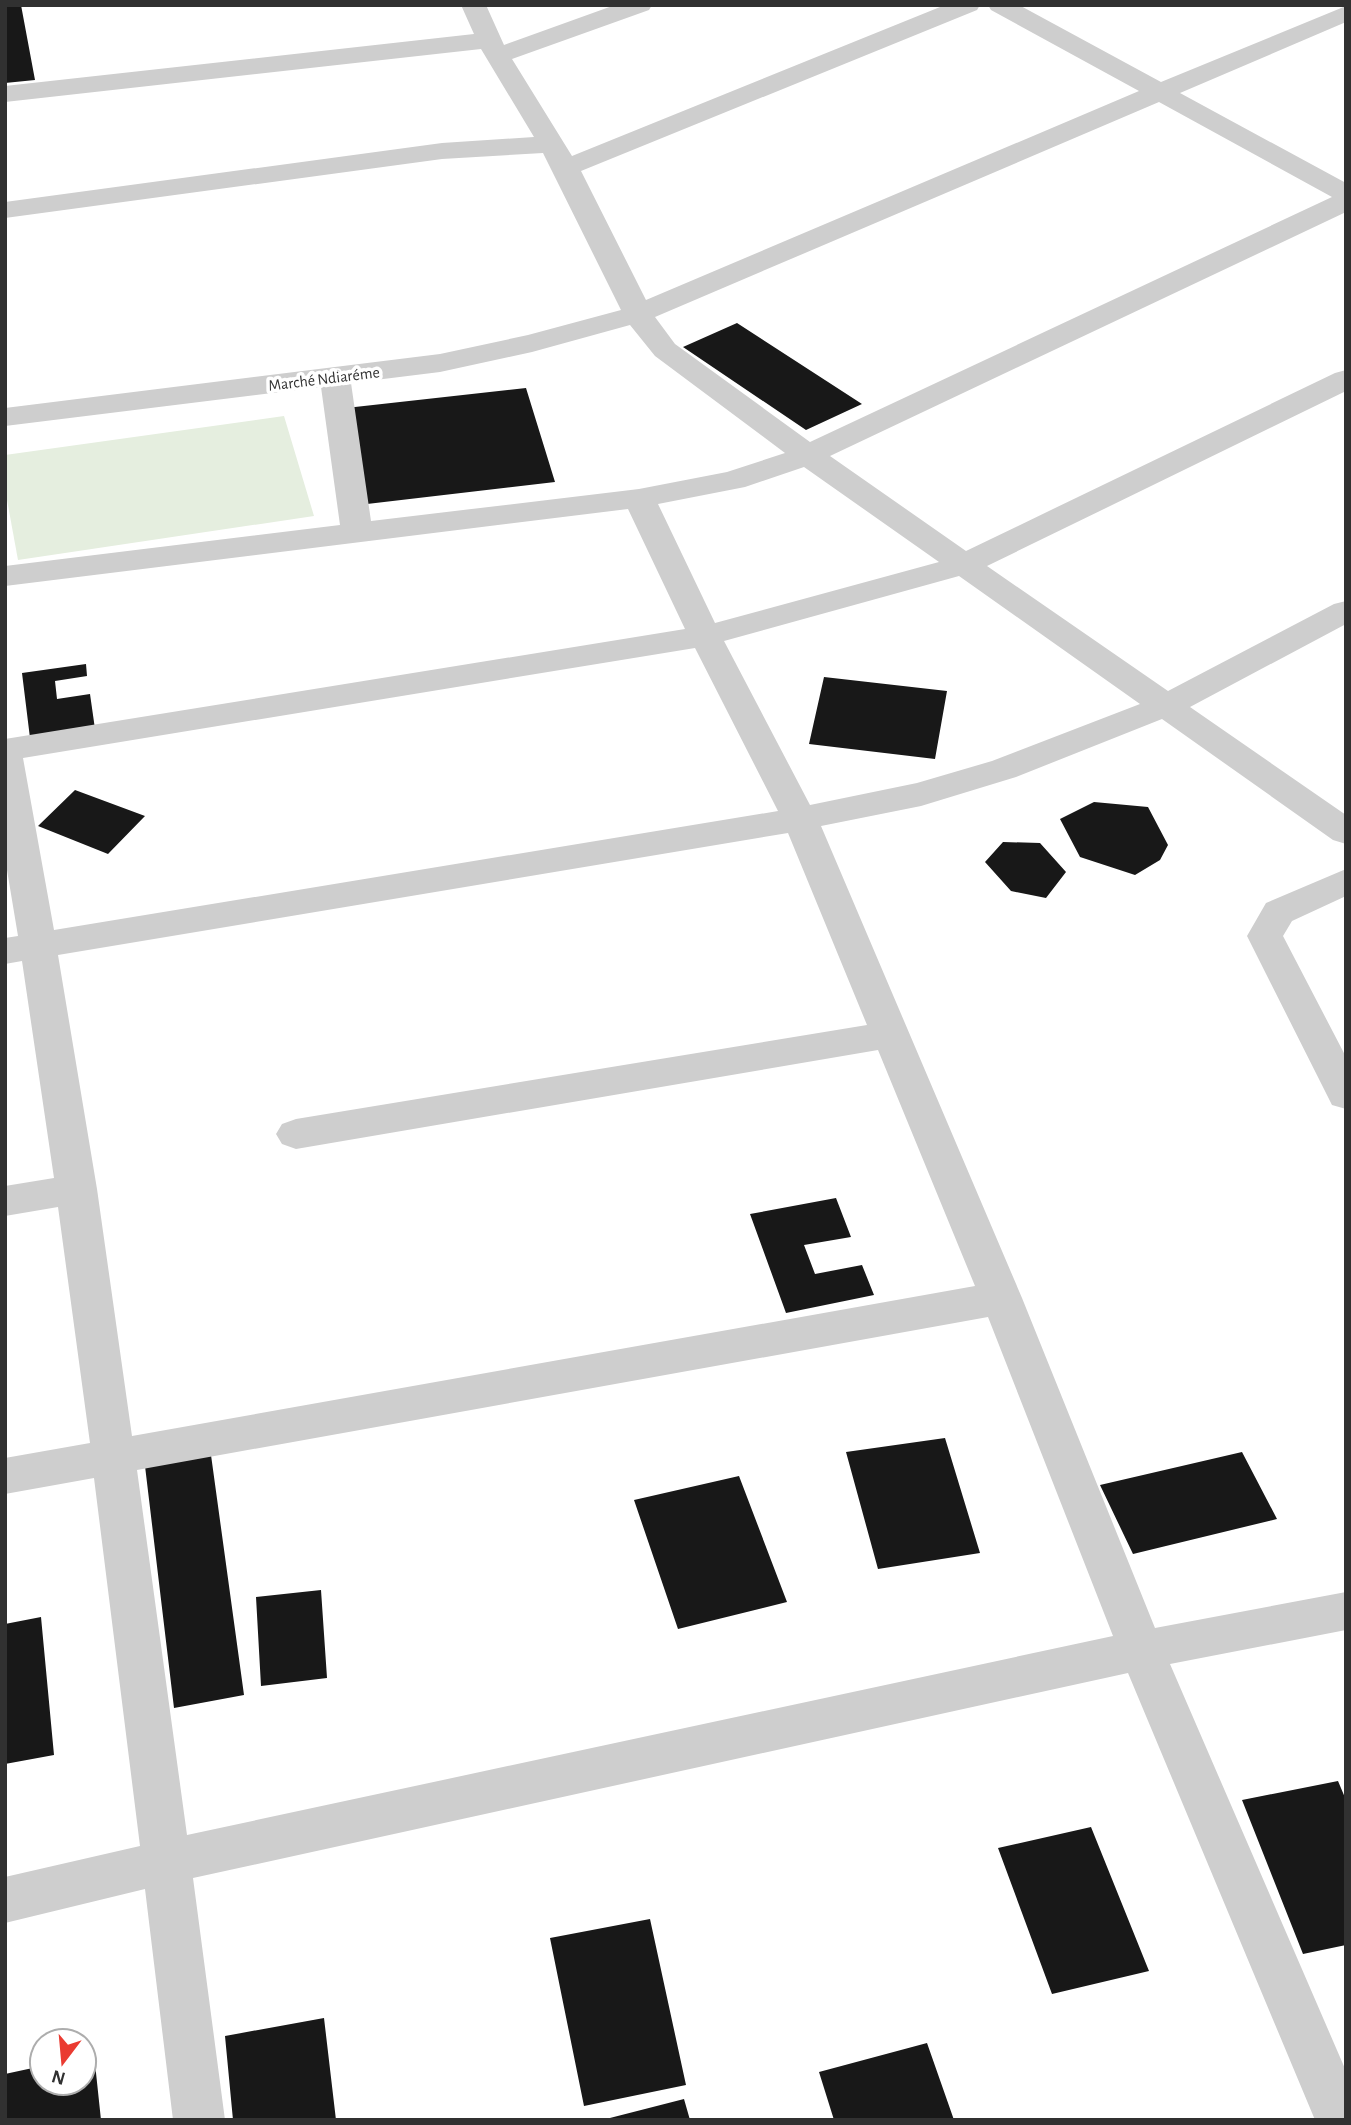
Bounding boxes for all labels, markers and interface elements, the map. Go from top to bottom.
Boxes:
street label: Marché Ndiaréme [268,364,381,394]
north arrow [28,2027,98,2097]
text: N [50,2066,68,2088]

